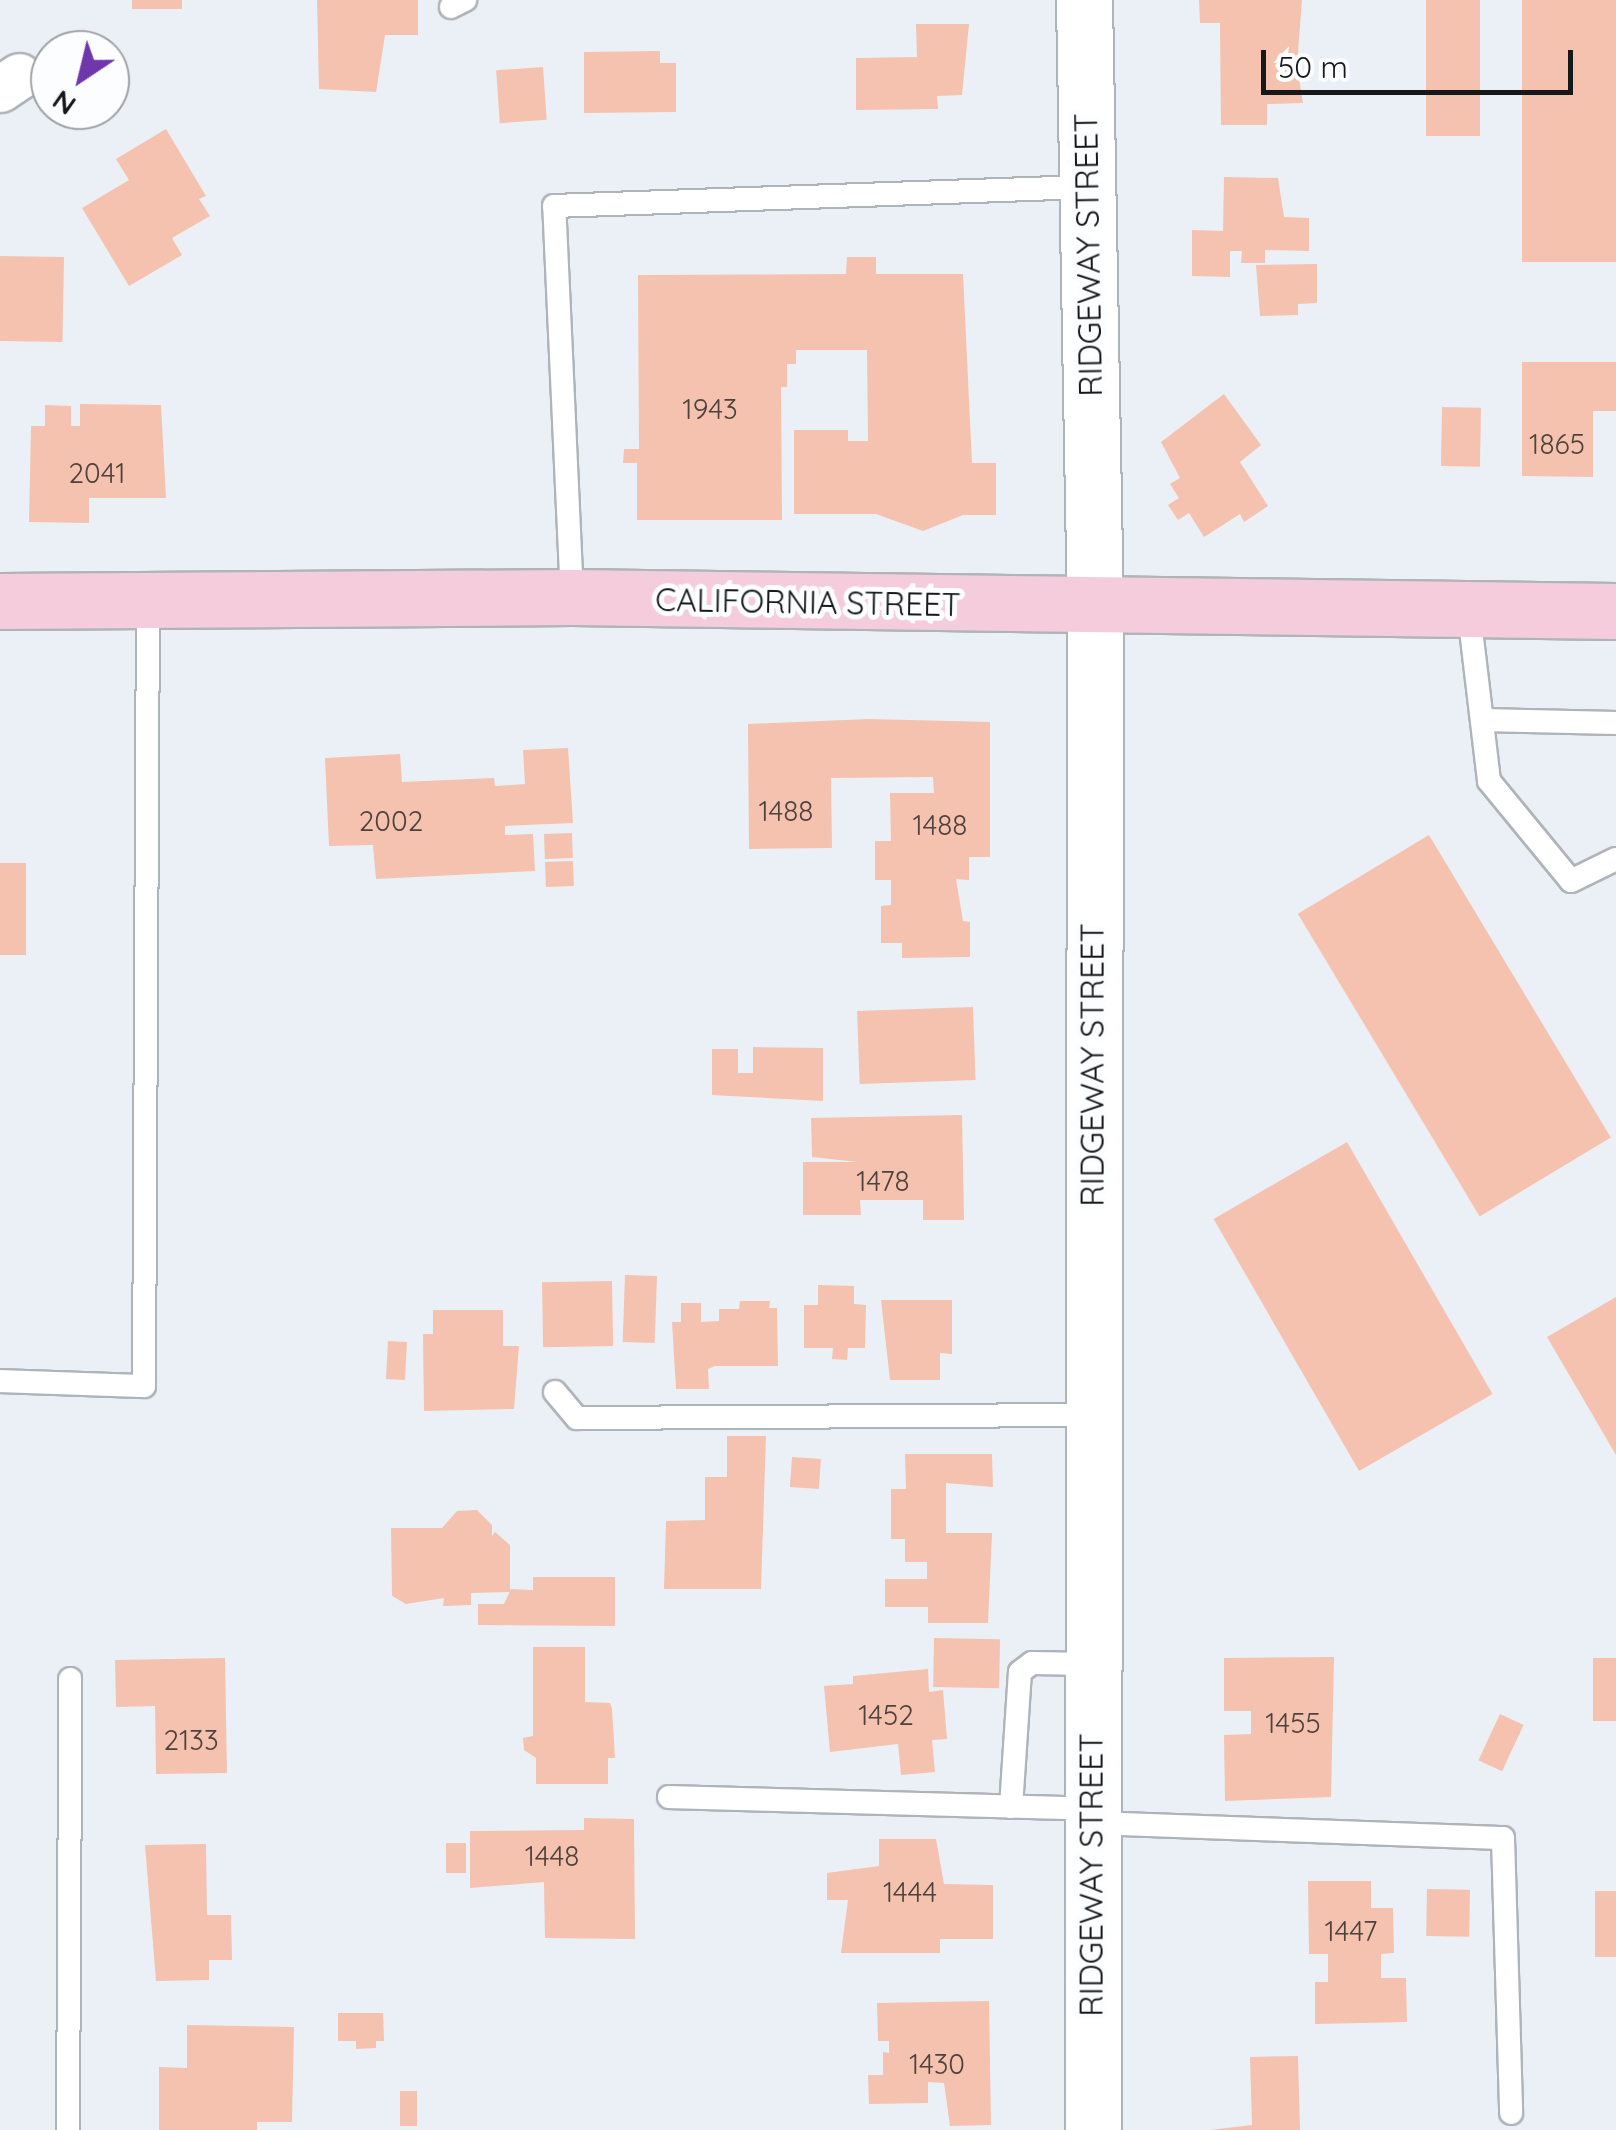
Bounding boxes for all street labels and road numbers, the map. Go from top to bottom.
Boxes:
street label: RIDGEWAY STREET [1066,113,1110,397]
street label: CALIFORNIA STREET [655,580,961,624]
street label: RIDGEWAY STREET [1073,923,1111,1207]
street label: RIDGEWAY STREET [1072,1733,1110,2017]

